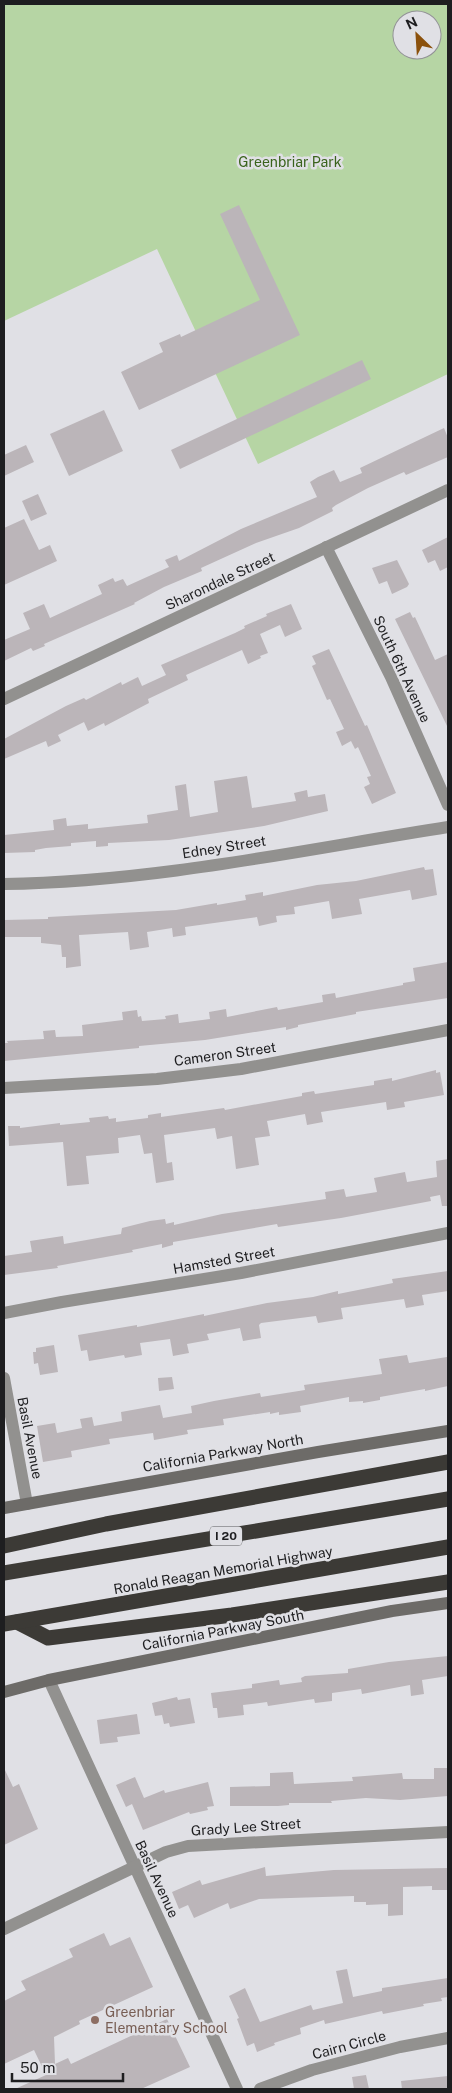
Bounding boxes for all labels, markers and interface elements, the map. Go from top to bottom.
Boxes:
north arrow [392,10,442,60]
text: N [403,14,420,33]
park label: Greenbriar Park [238,154,342,170]
street label: Sharondale Street [163,549,277,613]
street label: South 6th Avenue [370,613,434,725]
street label: Edney Street [181,832,267,862]
street label: Cameron Street [173,1039,277,1069]
street label: Hamsted Street [172,1243,276,1277]
street label: Basil Avenue [14,1396,46,1481]
street label: California Parkway North [141,1431,305,1475]
road number: I 20 [210,1526,242,1545]
street label: Ronald Reagan Memorial Highway [112,1543,334,1597]
street label: California Parkway South [141,1606,305,1654]
street label: Grady Lee Street [190,1815,302,1839]
street label: Basil Avenue [132,1838,182,1920]
place label: Greenbriar Elementary School [105,2004,228,2036]
marker: Greenbriar Elementary School [89,2014,101,2026]
street label: Cairn Circle [310,2027,388,2063]
scale bar [12,2050,124,2082]
text: 50 m [20,2059,55,2076]

